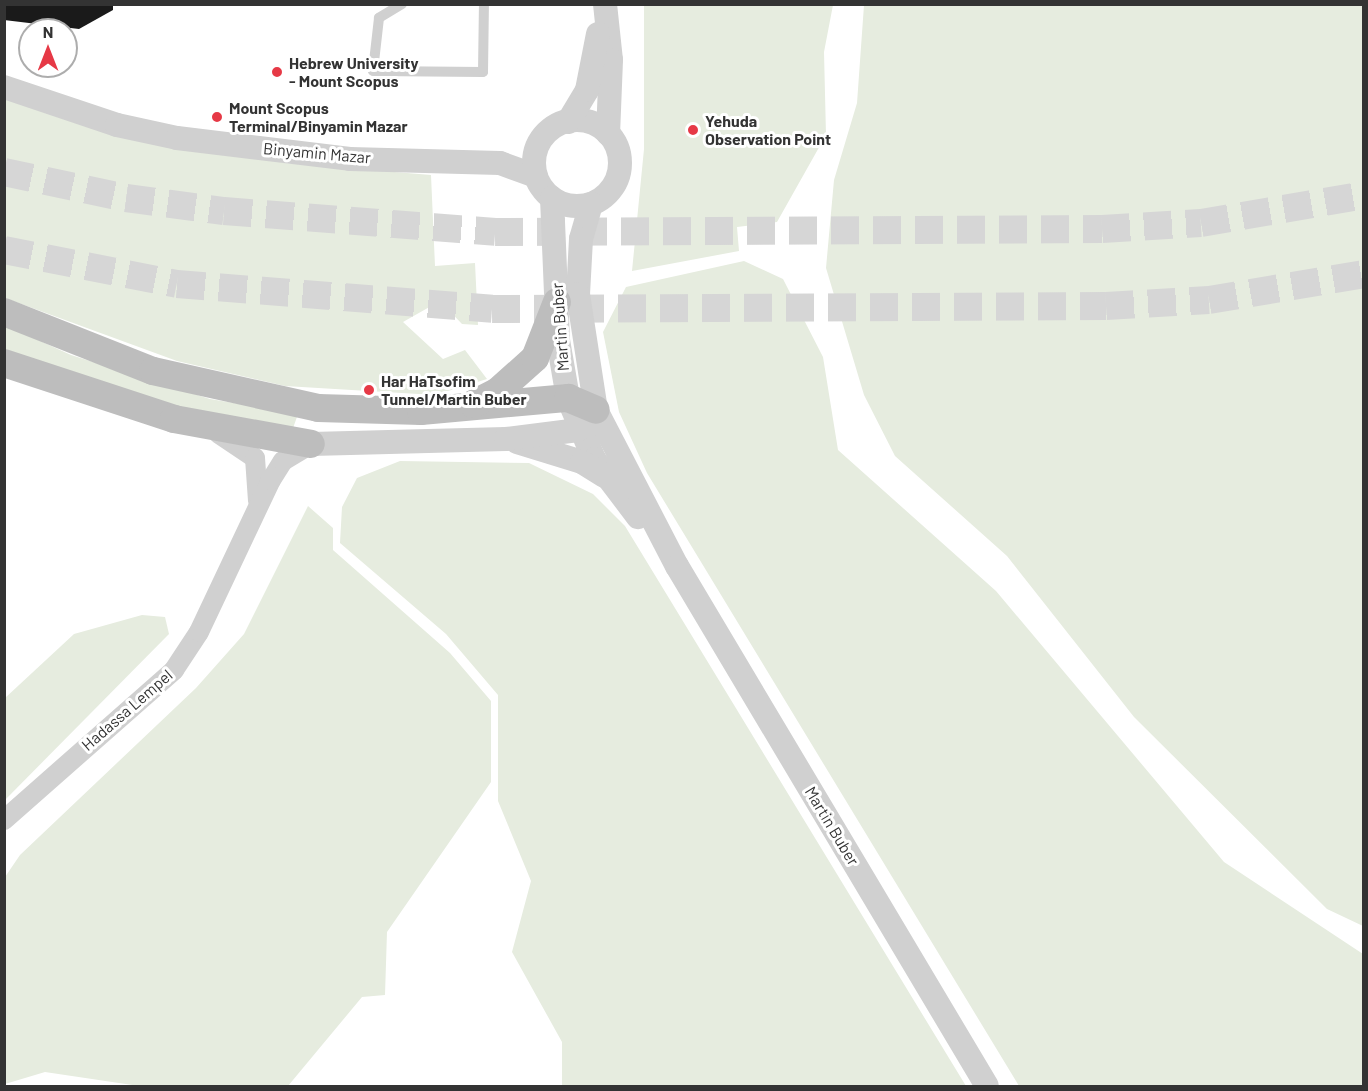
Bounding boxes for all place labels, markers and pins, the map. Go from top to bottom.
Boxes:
place label: Hebrew University - Mount Scopus [289,53,418,91]
marker: Hebrew University - Mount Scopus [270,65,284,79]
place label: Mount Scopus Terminal/Binyamin Mazar [229,98,408,136]
marker: Mount Scopus Terminal/Binyamin Mazar [210,110,224,124]
place label: Yehuda Observation Point [705,111,831,149]
marker: Yehuda Observation Point [686,123,700,137]
place label: Har HaTsofim Tunnel/Martin Buber [381,371,527,409]
marker: Har HaTsofim Tunnel/Martin Buber [362,383,376,397]

